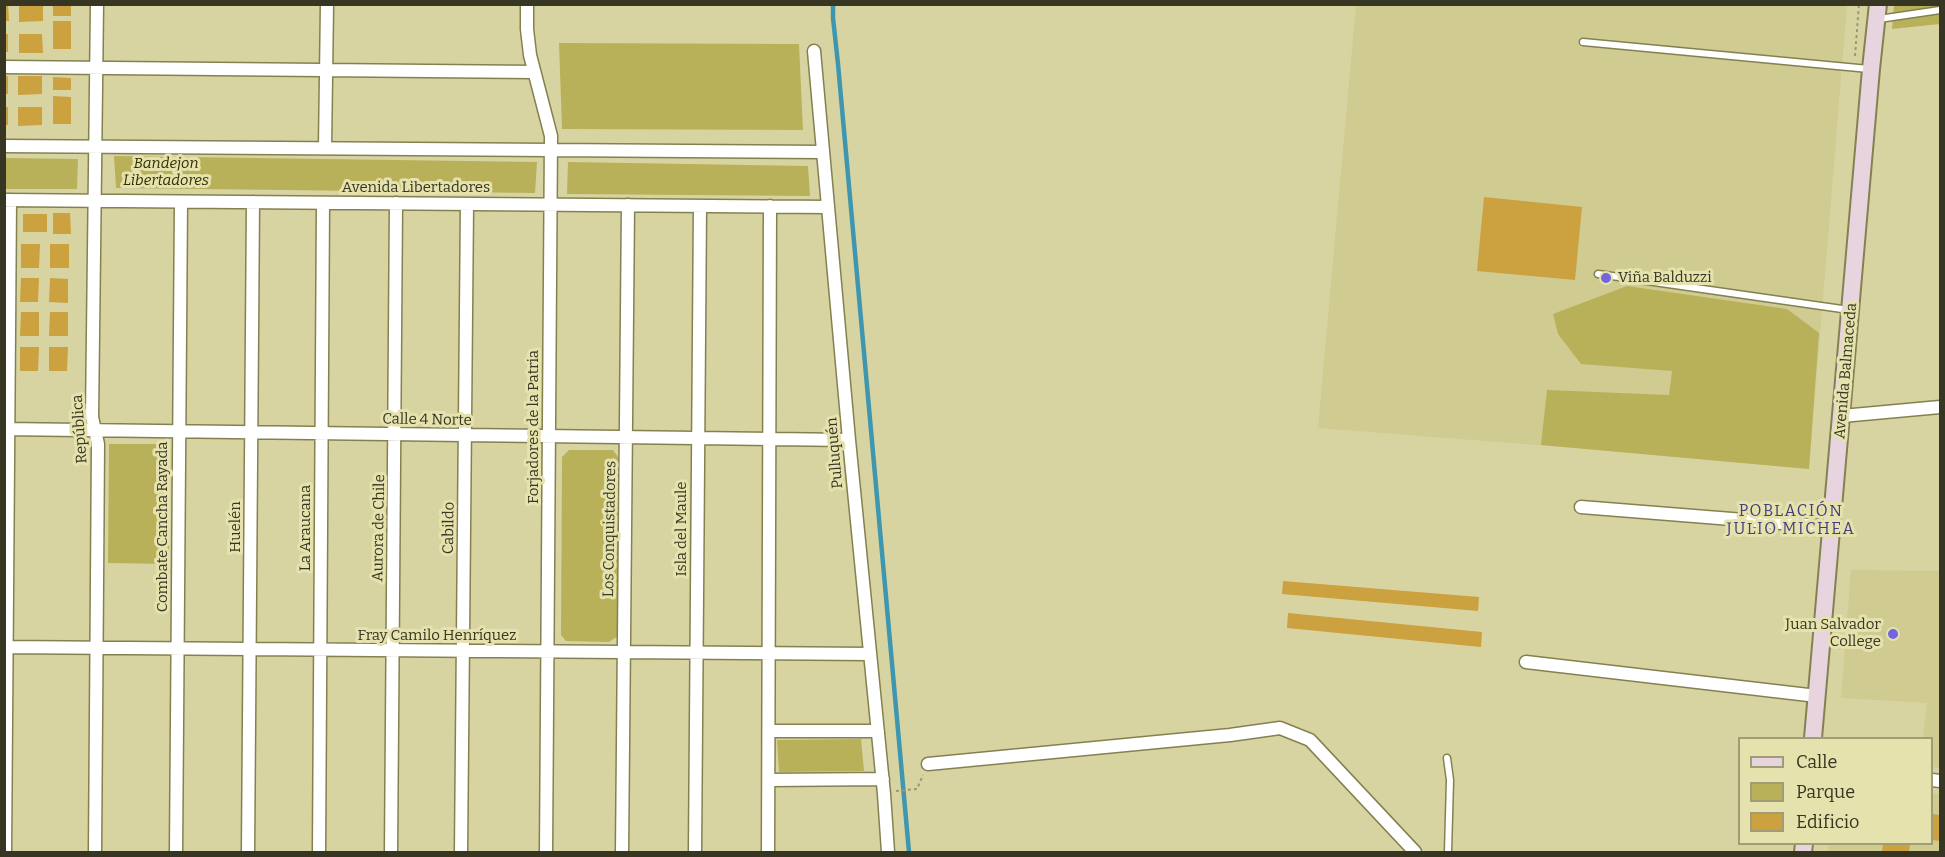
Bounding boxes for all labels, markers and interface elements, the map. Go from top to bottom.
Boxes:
park label: Bandejon Libertadores [123,155,209,190]
street label: Avenida Libertadores [342,179,490,197]
place label: Viña Balduzzi [1618,269,1712,287]
marker: Viña Balduzzi [1599,271,1613,285]
street label: Avenida Balmaceda [1831,302,1861,440]
street label: Forjadores de la Patria [525,350,543,504]
street label: República [69,394,91,464]
street label: Calle 4 Norte [382,410,472,430]
street label: Pulluquén [823,417,847,489]
street label: Combate Cancha Rayada [154,442,172,612]
street label: Los Conquistadores [600,461,620,597]
street label: Aurora de Chile [369,474,389,582]
street label: Isla del Maule [673,481,691,577]
street label: La Araucana [297,485,315,571]
street label: Huelén [227,501,245,553]
street label: Cabildo [440,502,458,554]
district label: POBLACIÓN JULIO MICHEA [1727,502,1855,540]
place label: Juan Salvador College [1785,616,1881,651]
street label: Fray Camilo Henríquez [357,627,517,645]
marker: Juan Salvador College [1886,627,1900,641]
legend [1738,737,1933,845]
text: Calle [1796,751,1837,773]
text: Parque [1796,781,1855,803]
text: Edificio [1796,811,1859,833]

